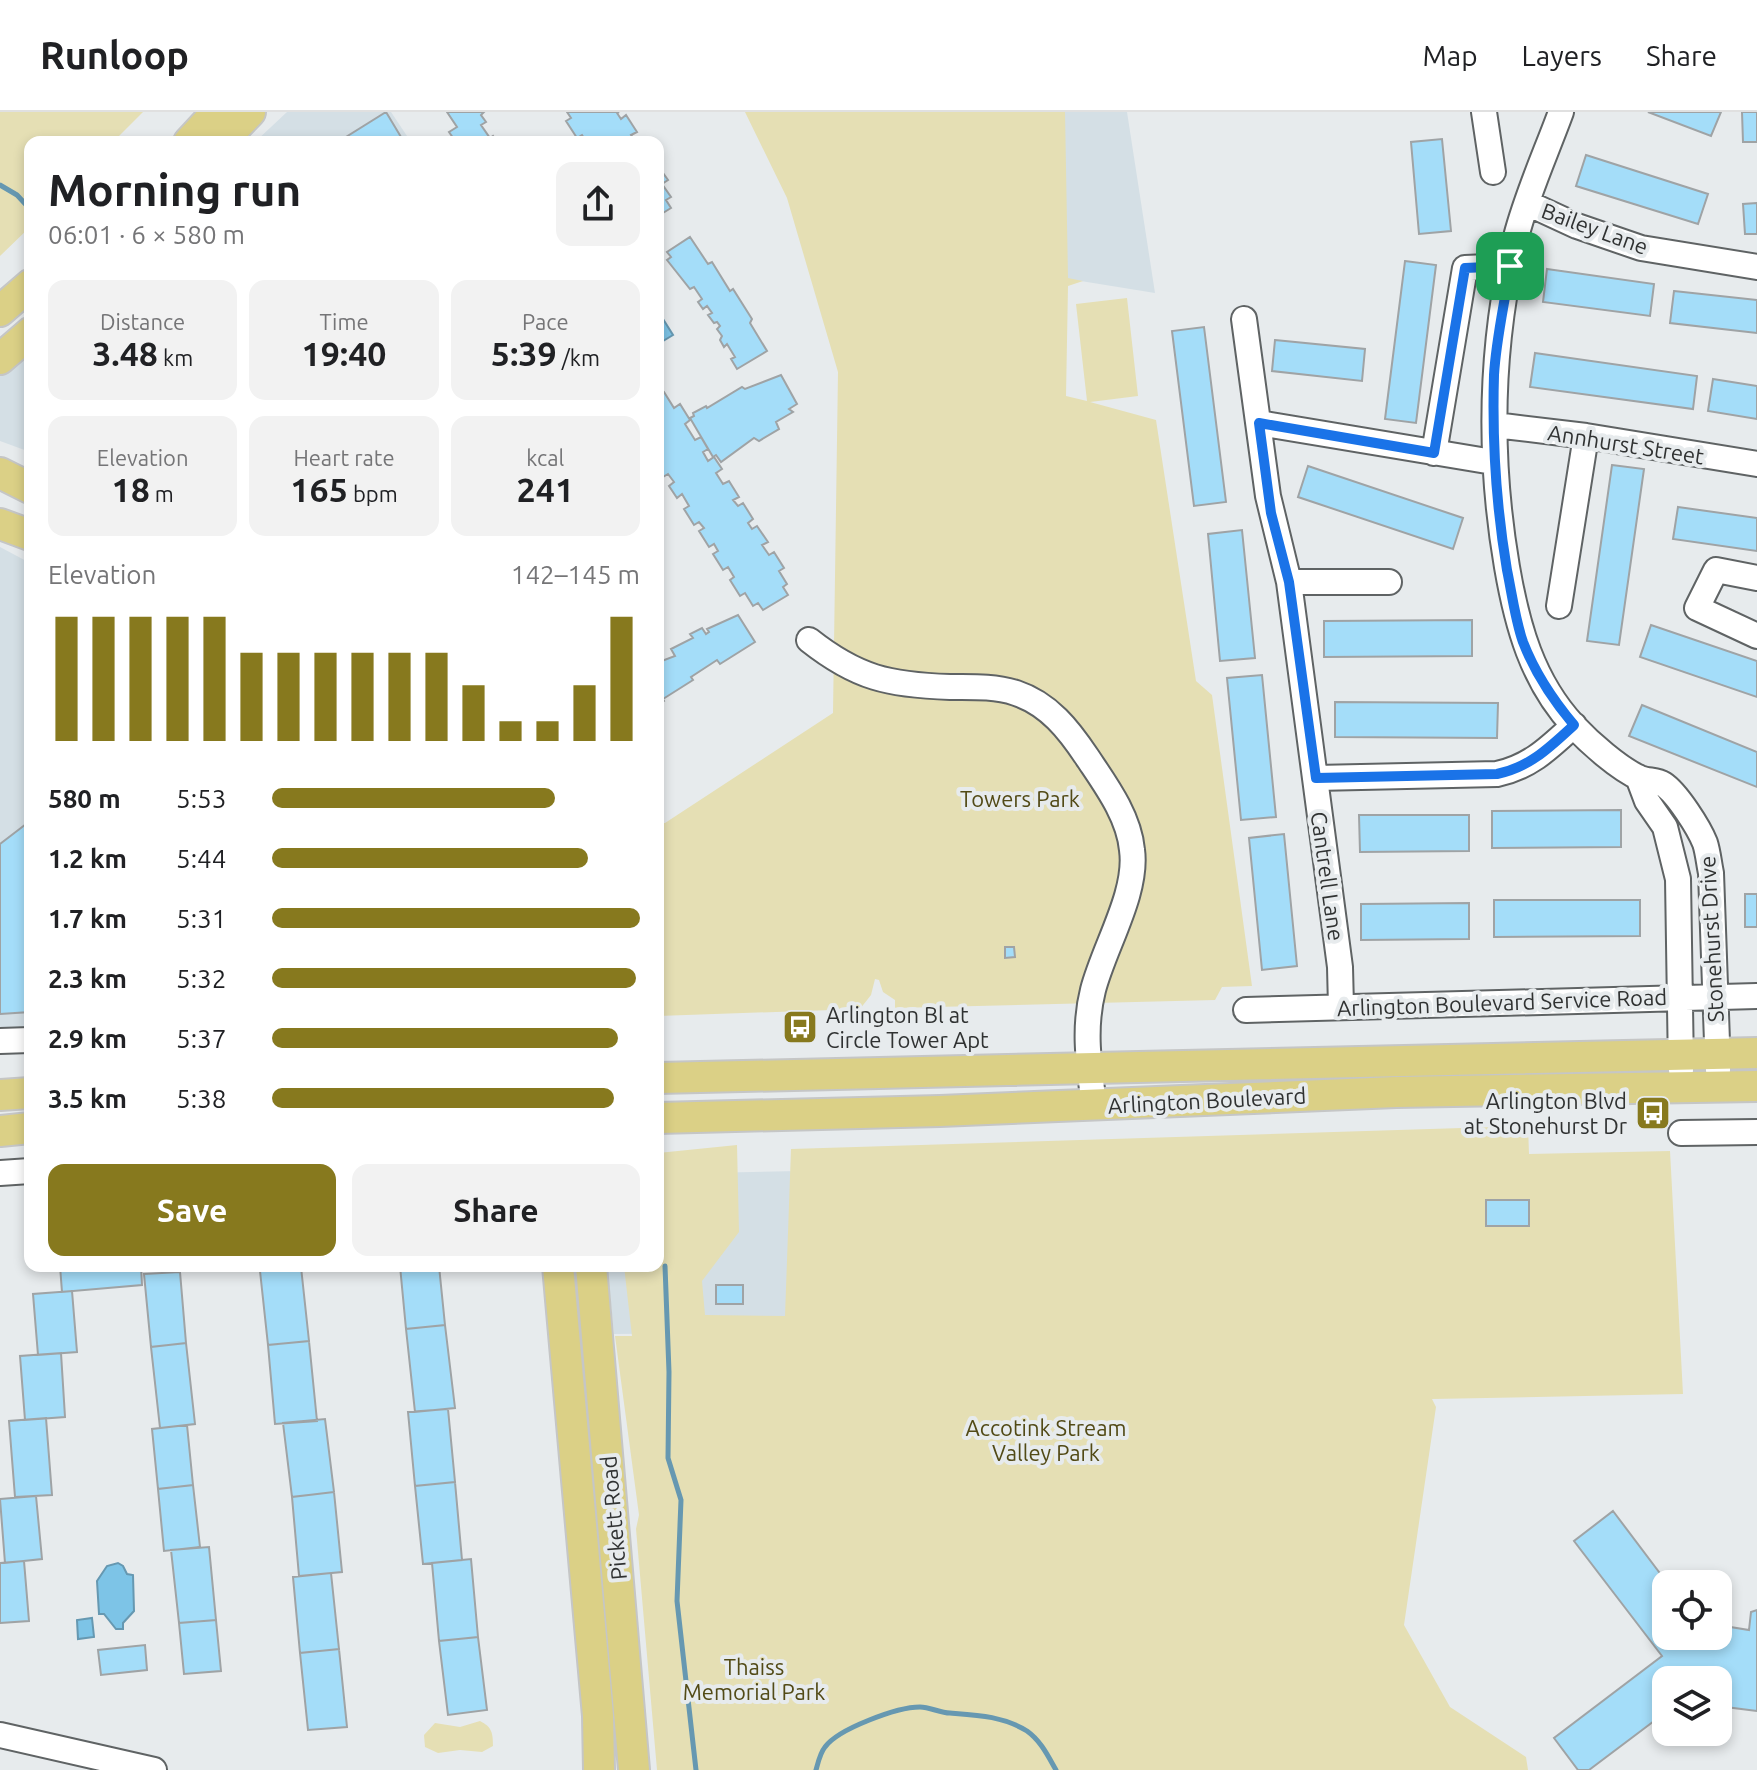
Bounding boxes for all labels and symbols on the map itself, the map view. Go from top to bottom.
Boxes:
street label: Bailey Lane [1538,197,1652,259]
pin [1476,232,1544,300]
street label: Annhurst Street [1546,419,1706,469]
park label: Towers Park [960,786,1080,811]
street label: Cantrell Lane [1307,810,1349,942]
street label: Stonehurst Drive [1694,855,1728,1023]
street label: Arlington Boulevard Service Road [1337,984,1667,1020]
place label: Arlington Bl at Circle Tower Apt [826,1002,989,1052]
bus stop icon: Arlington Bl at Circle Tower Apt [781,1008,819,1046]
street label: Arlington Boulevard [1107,1082,1307,1118]
place label: Arlington Blvd at Stonehurst Dr [1464,1088,1628,1138]
bus stop icon: Arlington Blvd at Stonehurst Dr [1634,1094,1672,1132]
park label: Accotink Stream Valley Park [965,1415,1127,1465]
street label: Pickett Road [595,1455,631,1581]
park label: Thaiss Memorial Park [683,1654,825,1704]

